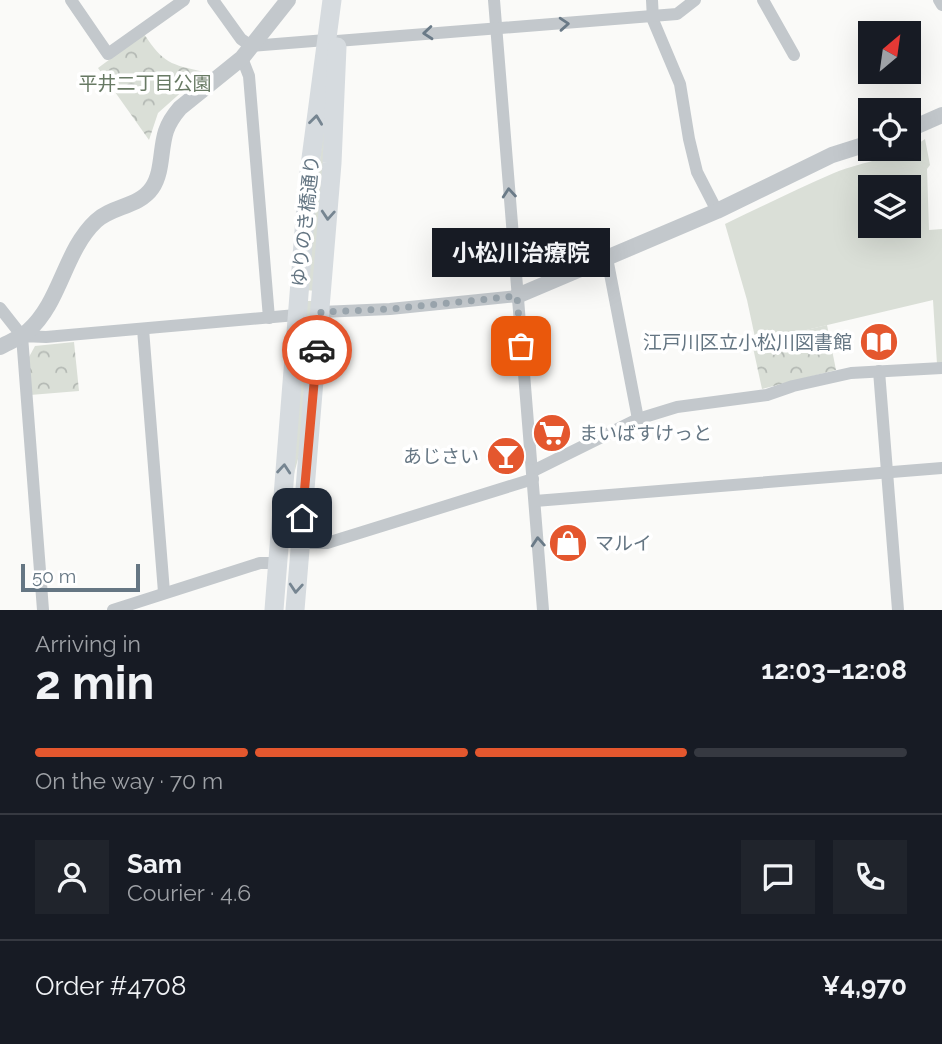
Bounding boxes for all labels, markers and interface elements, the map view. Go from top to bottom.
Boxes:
one-way arrow [559,17,570,32]
north arrow [858,21,920,84]
map controls [858,21,921,238]
one-way arrow [422,25,433,40]
park label: 平井二丁目公園 [78,72,212,94]
button: locate [858,98,921,161]
one-way arrow [308,114,323,126]
street label: ゆりのき橋通り [287,154,323,288]
button: layers [858,175,921,238]
one-way arrow [502,187,517,198]
one-way arrow [321,210,336,221]
callout: 小松川治療院 [432,227,610,276]
text: 小松川治療院 [452,239,590,266]
courier [282,315,352,385]
pin [491,316,551,376]
library icon: 江戸川区立小松川図書館 [858,321,900,363]
icon: bag [502,327,540,365]
icon: car [298,331,336,369]
place label: 江戸川区立小松川図書館 [643,331,852,353]
supermarket icon: まいばすけっと [531,412,573,454]
place label: まいばすけっと [579,422,712,444]
bar icon: あじさい [485,435,527,477]
place label: あじさい [403,445,479,467]
one-way arrow [276,463,291,474]
pin [272,488,332,548]
icon: home [283,499,321,537]
shop icon: マルイ [547,522,589,564]
place label: マルイ [595,532,652,554]
one-way arrow [531,536,546,547]
scale bar [21,561,140,593]
text: 50 m [32,565,76,587]
one-way arrow [289,583,304,594]
text: Arriving in [35,630,141,657]
text: 12:03–12:08 [761,655,907,685]
text: 2 min [35,656,154,710]
text: On the way · 70 m [35,767,223,794]
button: person [35,840,109,914]
button: chat [741,840,815,914]
button: phone [833,840,907,914]
text: Sam [127,849,182,879]
text: Courier · 4.6 [127,879,251,906]
text: Order #4708 [35,971,186,1001]
text: ¥4,970 [822,971,907,1001]

